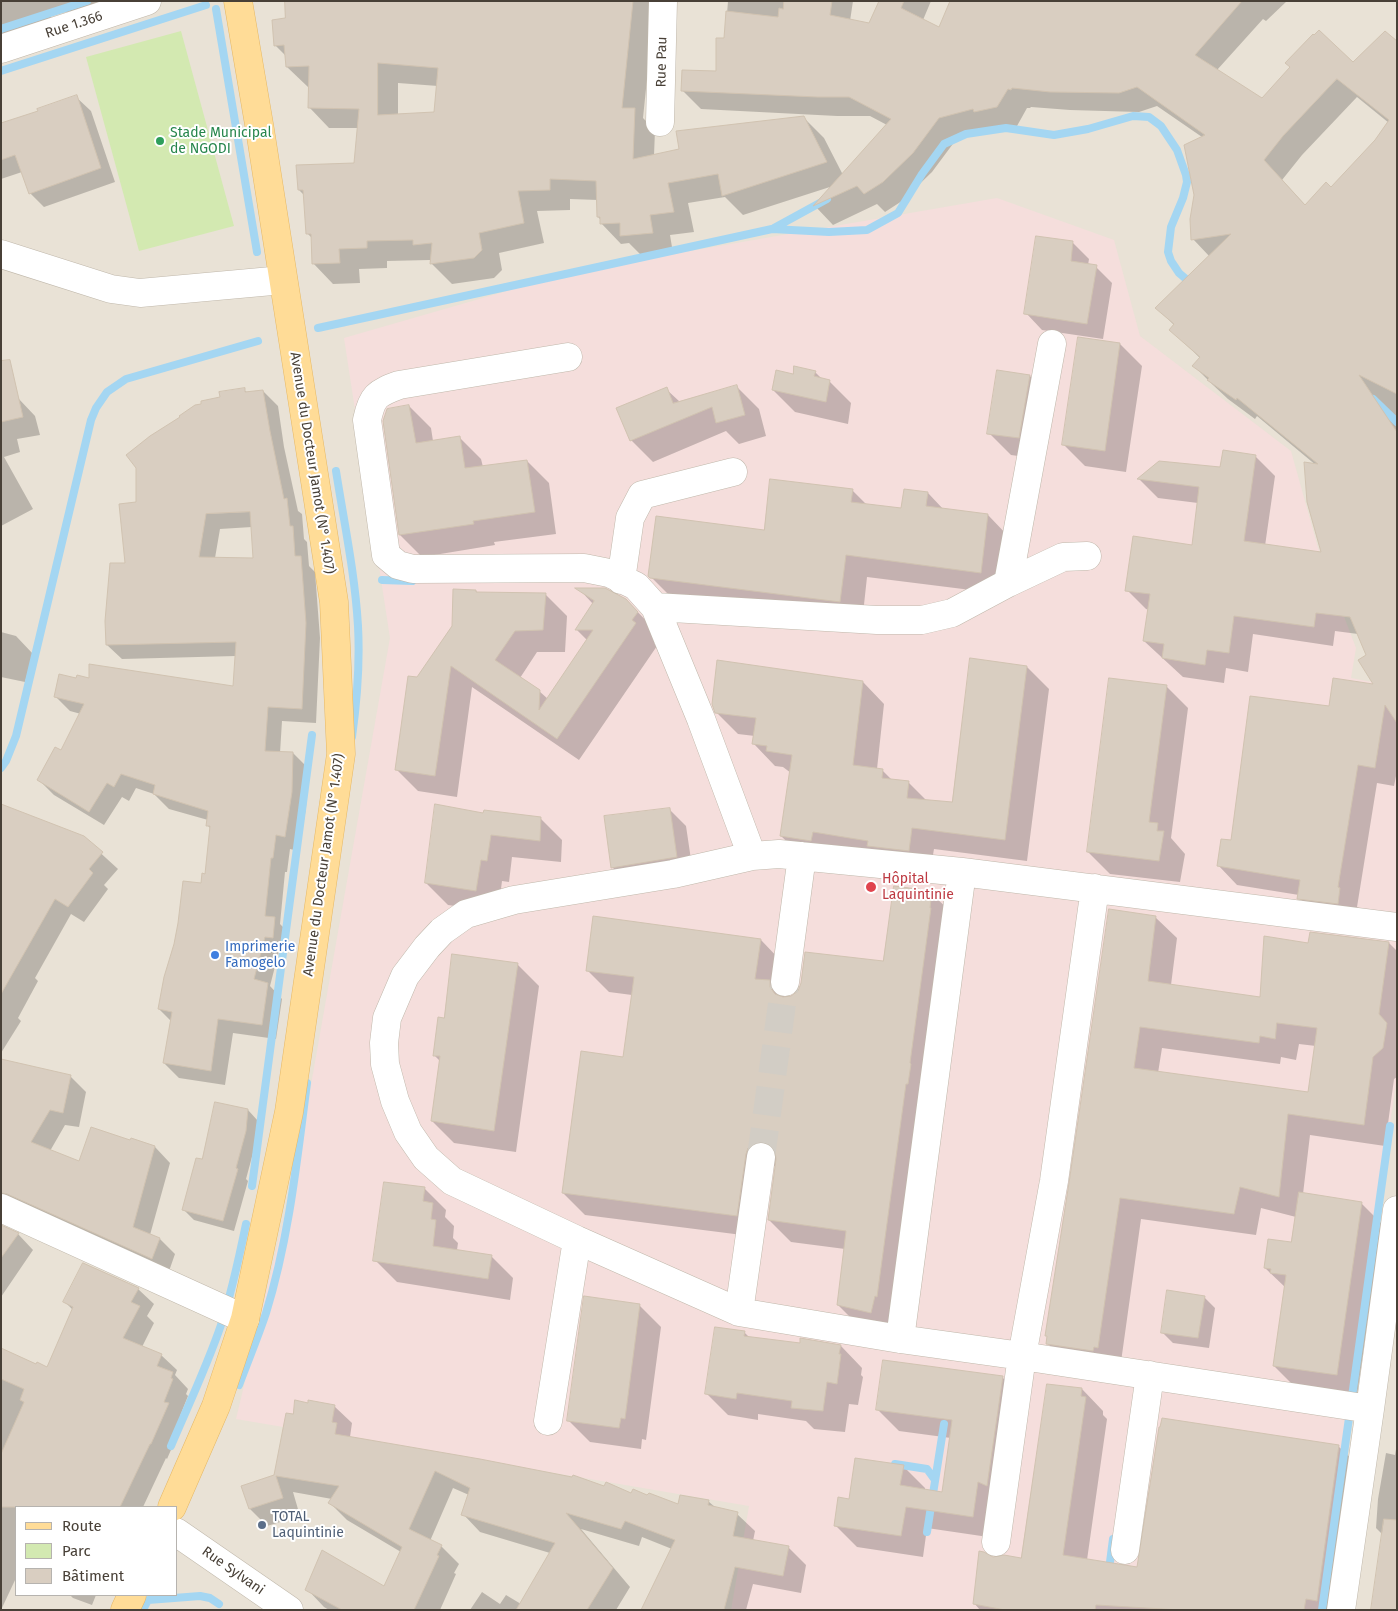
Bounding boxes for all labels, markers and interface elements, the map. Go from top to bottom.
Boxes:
street label: Rue 1.366 [43,8,105,42]
street label: Rue Pau [653,36,671,88]
place label: Stade Municipal de NGODI [170,125,271,158]
marker: Stade Municipal de NGODI [154,135,166,147]
street label: Avenue du Docteur Jamot (N° 1.407) [286,351,338,575]
street label: Avenue du Docteur Jamot (N° 1.407) [300,753,348,977]
place label: Hôpital Laquintinie [882,871,954,904]
marker: Hôpital Laquintinie [864,880,878,894]
place label: Imprimerie Famogelo [225,939,295,972]
marker: Imprimerie Famogelo [209,949,221,961]
legend [15,1506,178,1596]
place label: TOTAL Laquintinie [272,1509,344,1541]
text: Route [62,1517,102,1535]
marker: TOTAL Laquintinie [256,1519,268,1531]
text: Parc [62,1542,91,1560]
street label: Rue Sylvani [198,1543,268,1599]
text: Bâtiment [62,1567,124,1585]

